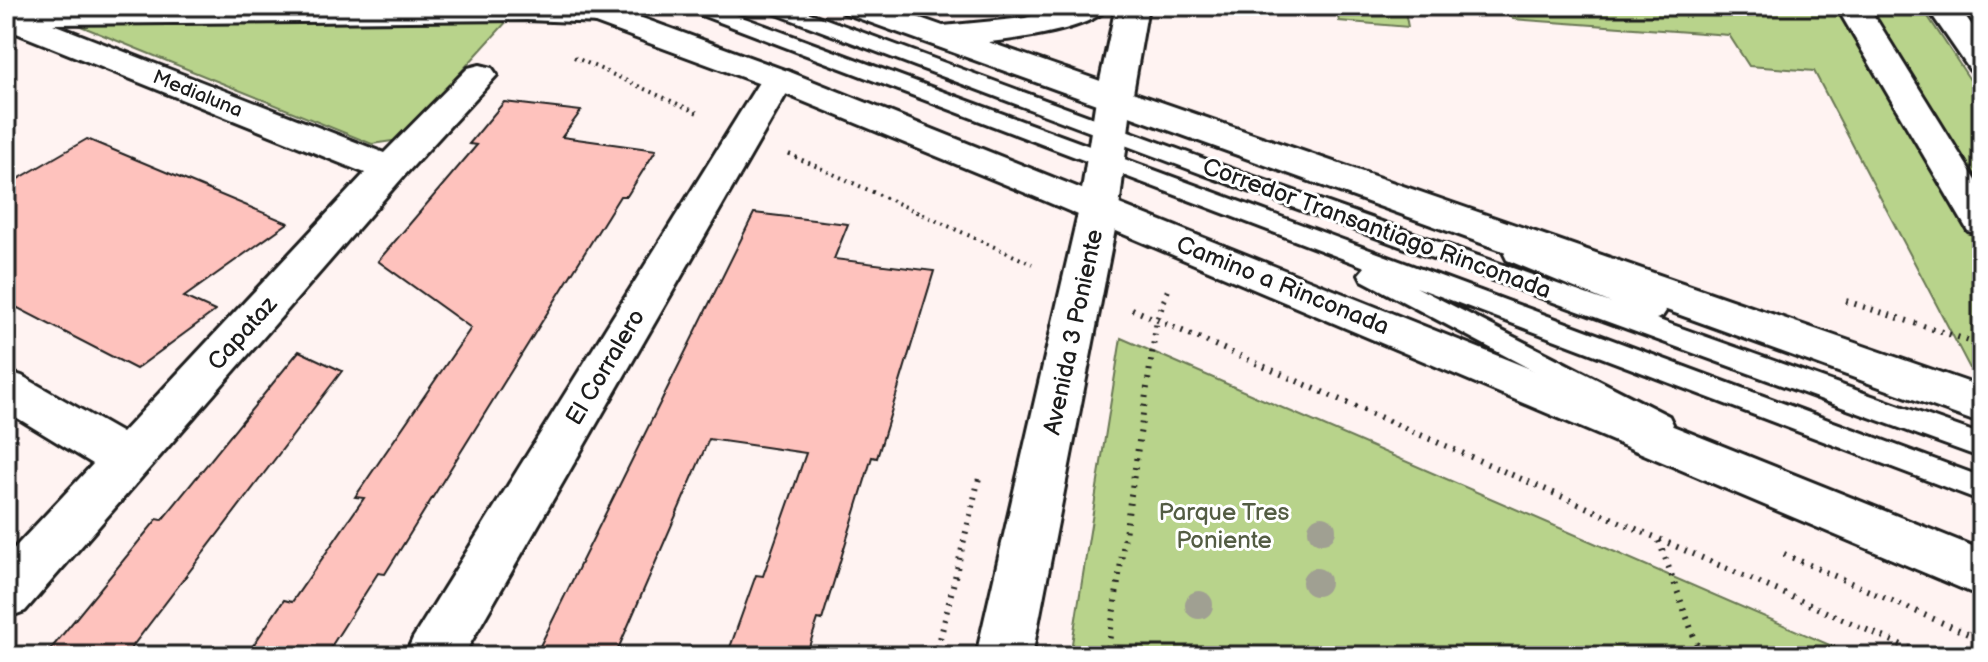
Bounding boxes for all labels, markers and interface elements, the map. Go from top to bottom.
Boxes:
street label: Medialuna [149,65,246,123]
street label: Corredor Transantiago Rinconada [1199,152,1555,305]
street label: Avenida 3 Poniente [1038,227,1109,437]
street label: Camino a Rinconada [1172,230,1393,341]
street label: Capataz [202,290,284,376]
street label: El Corralero [560,304,651,430]
park label: Parque Tres Poniente [1159,498,1290,555]

